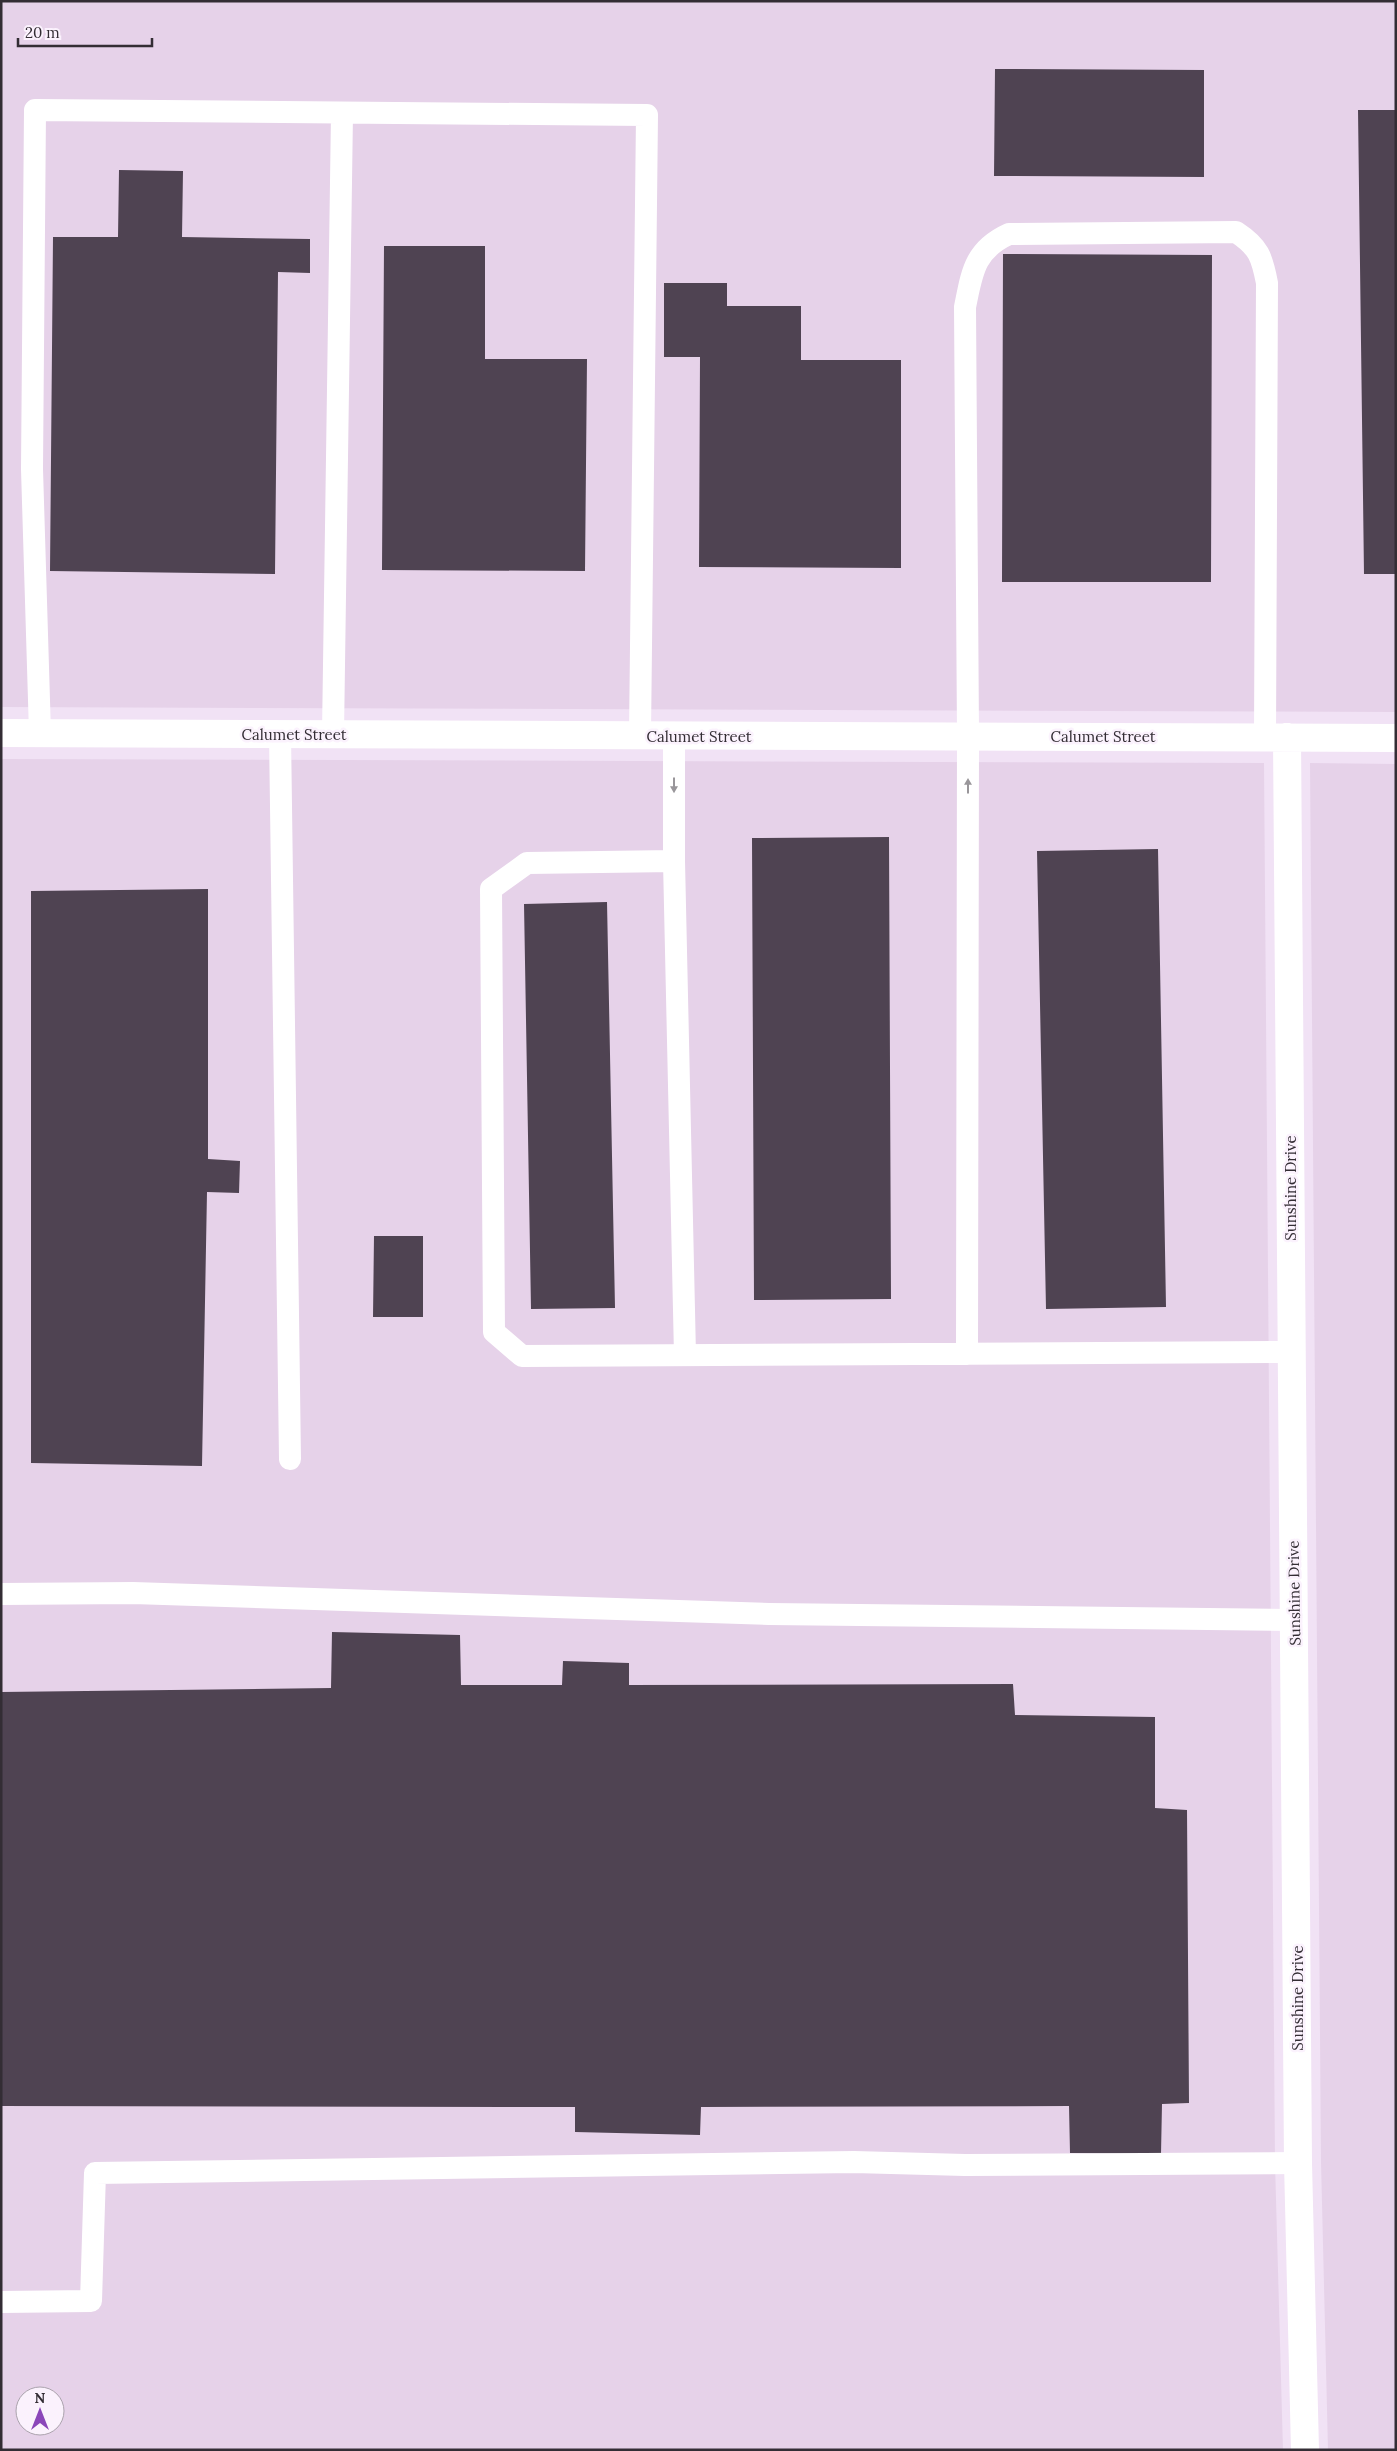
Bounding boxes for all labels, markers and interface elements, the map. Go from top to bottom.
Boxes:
scale bar [18,15,151,47]
text: 20 m [25,23,60,42]
street label: Calumet Street [242,725,347,744]
street label: Calumet Street [647,727,752,746]
street label: Calumet Street [1051,727,1156,746]
one-way arrow [670,777,678,793]
one-way arrow [964,778,972,794]
street label: Sunshine Drive [1281,1135,1300,1241]
street label: Sunshine Drive [1284,1540,1304,1646]
street label: Sunshine Drive [1288,1945,1307,2051]
north arrow [15,2386,65,2436]
text: N [35,2389,46,2407]

